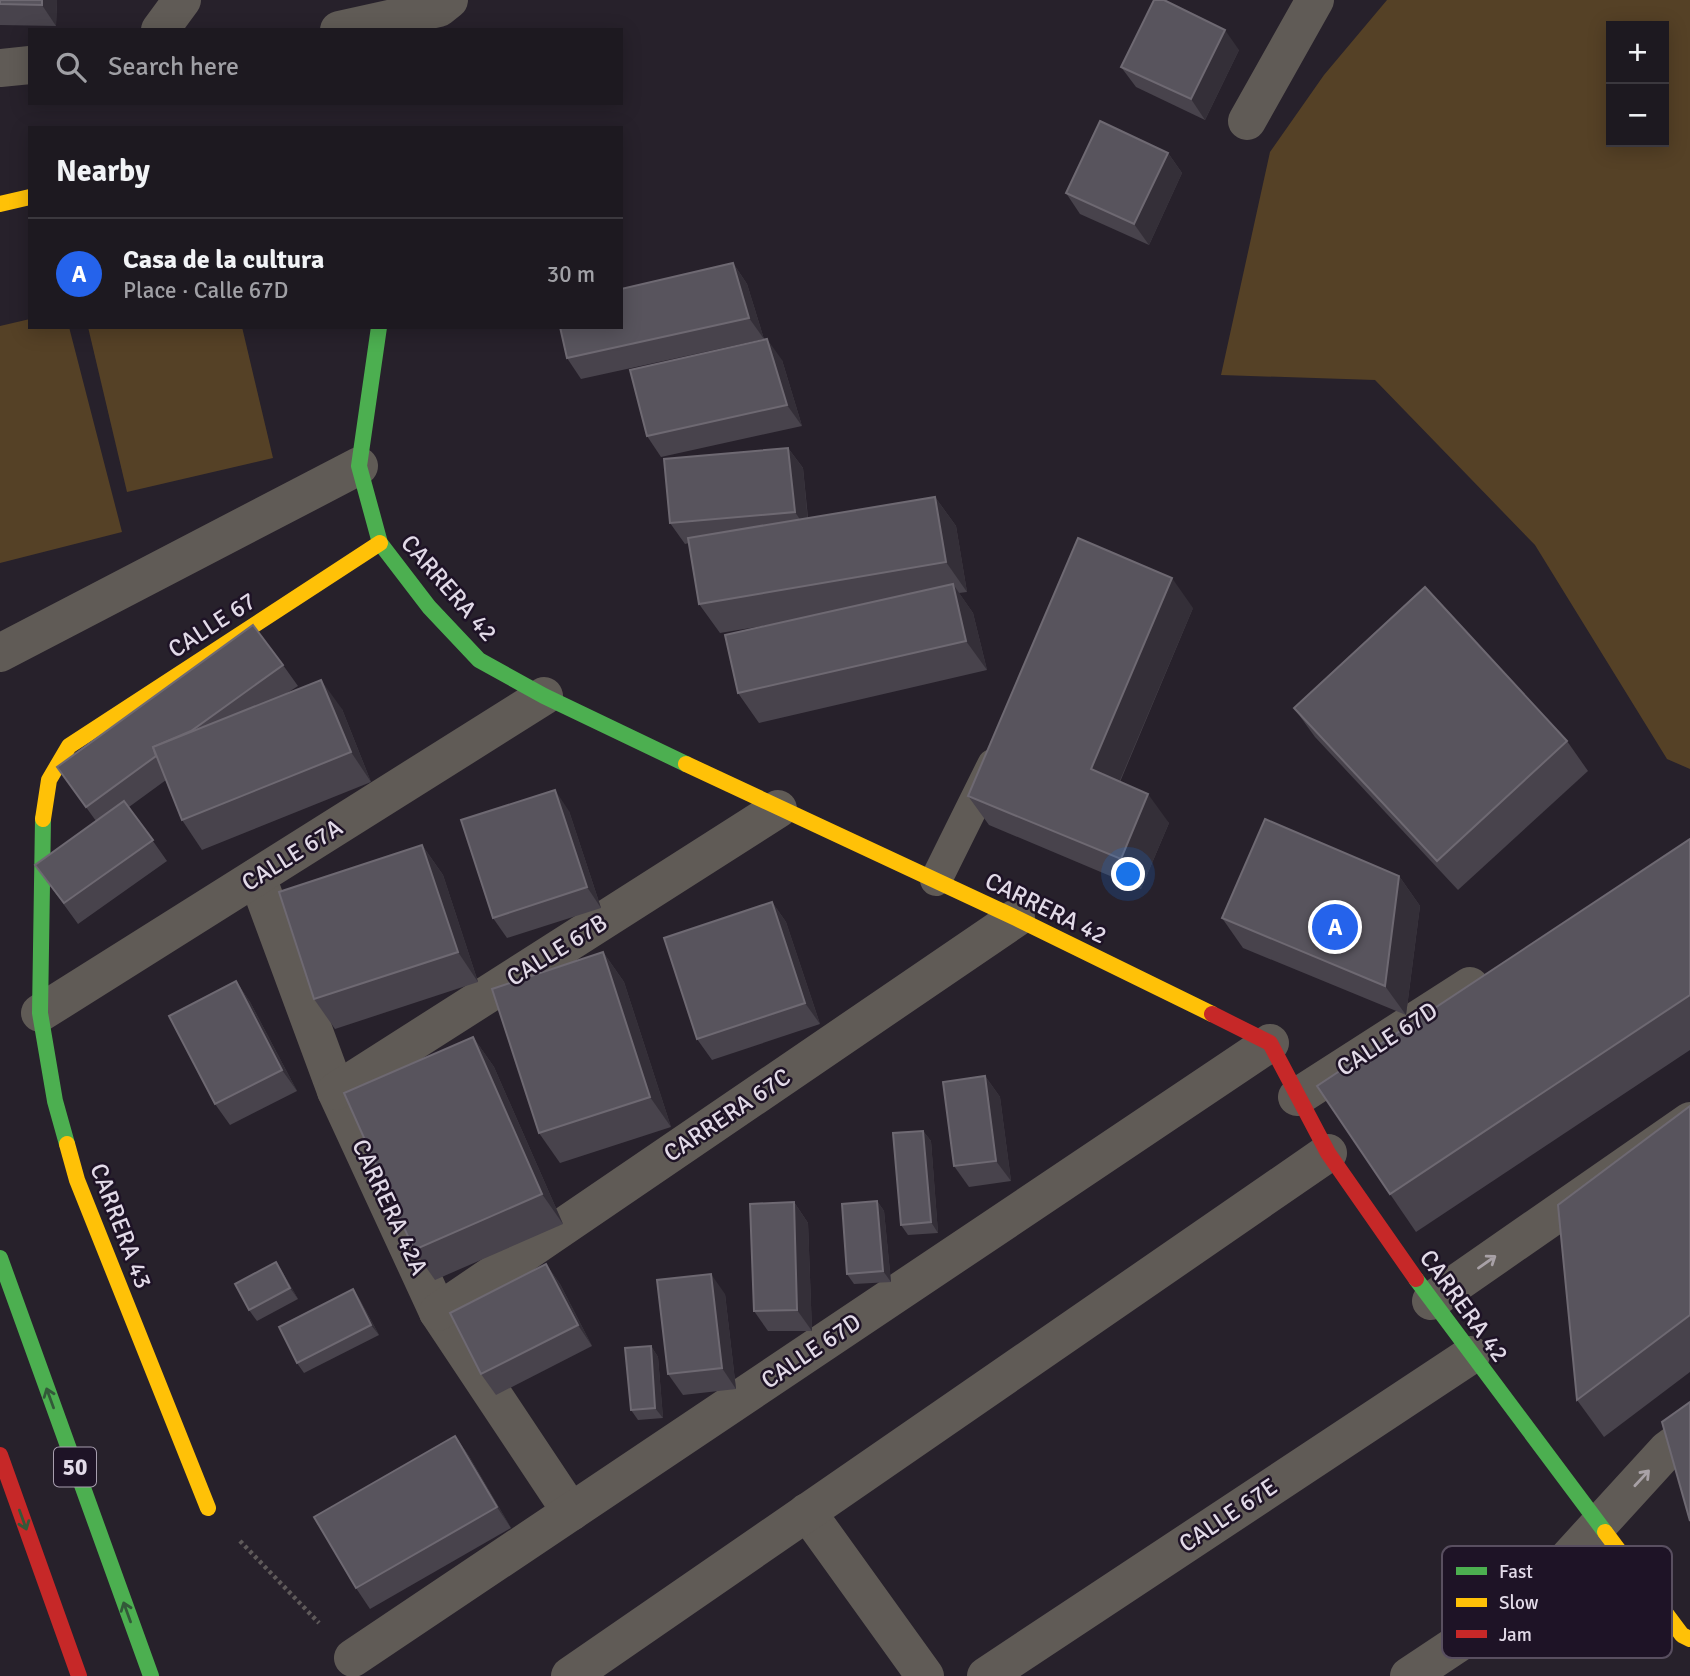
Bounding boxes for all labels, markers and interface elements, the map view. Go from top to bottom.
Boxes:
map controls [1606,21,1669,147]
button: + [1606,21,1669,84]
search box [28,28,623,105]
icon: search [52,48,90,86]
text: Search here [108,51,239,83]
button: − [1606,84,1669,147]
text: Nearby [56,153,150,190]
text: Casa de la cultura [123,244,324,276]
text: A [72,260,86,289]
text: 30 m [547,260,595,289]
text: Place · Calle 67D [123,276,289,305]
street label: CARRERA 42 [394,528,504,648]
street label: CALLE 67 [163,586,261,664]
street label: CALLE 67A [236,812,348,898]
your location [1111,857,1145,891]
street label: CARRERA 42 [980,866,1112,950]
pin: A [1312,901,1358,953]
street label: CALLE 67B [501,907,613,993]
street label: CALLE 67D [1331,995,1443,1083]
street label: CARRERA 67C [658,1062,796,1168]
street label: CARRERA 42A [345,1134,435,1280]
street label: CARRERA 43 [83,1159,159,1293]
street label: CARRERA 42 [1413,1244,1515,1368]
one-way arrow [1477,1255,1496,1269]
street label: CALLE 67D [755,1307,867,1395]
one-way arrow [43,1387,56,1409]
road number: 50 [54,1448,96,1486]
one-way arrow [1634,1469,1650,1487]
street label: CALLE 67E [1173,1471,1283,1559]
one-way arrow [18,1508,30,1530]
legend [1442,1546,1672,1658]
text: Fast [1499,1560,1533,1584]
text: Slow [1499,1591,1539,1615]
one-way arrow [120,1601,133,1623]
text: Jam [1499,1623,1532,1647]

